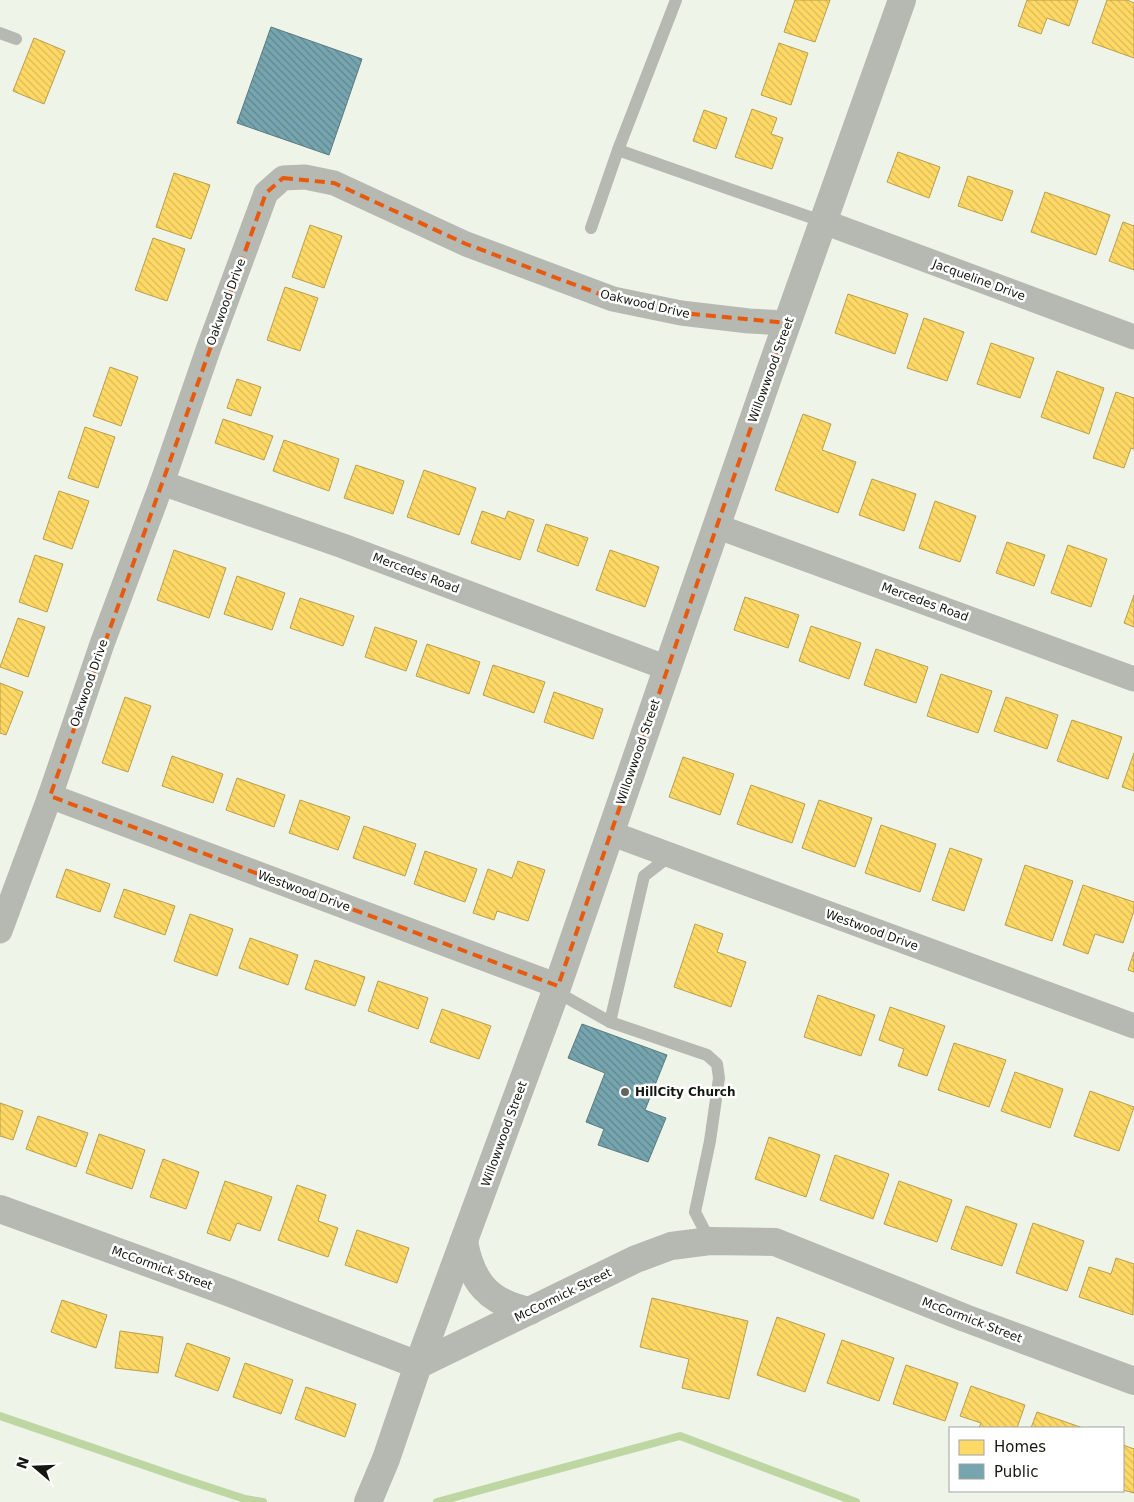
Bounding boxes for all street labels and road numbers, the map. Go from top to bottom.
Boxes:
street label: Jacqueline Drive [930,256,1027,303]
street label: Oakwood Drive [204,257,248,347]
street label: Oakwood Drive [599,287,691,321]
street label: Willowwood Street [745,315,797,425]
street label: Mercedes Road [371,550,461,596]
street label: Mercedes Road [880,580,970,624]
street label: Oakwood Drive [67,637,111,729]
street label: Willowwood Street [613,697,663,807]
street label: Westwood Drive [256,868,352,914]
street label: Westwood Drive [824,907,920,953]
street label: Willowwood Street [478,1079,530,1189]
street label: McCormick Street [110,1243,215,1293]
street label: McCormick Street [512,1265,614,1325]
street label: McCormick Street [920,1294,1024,1346]

